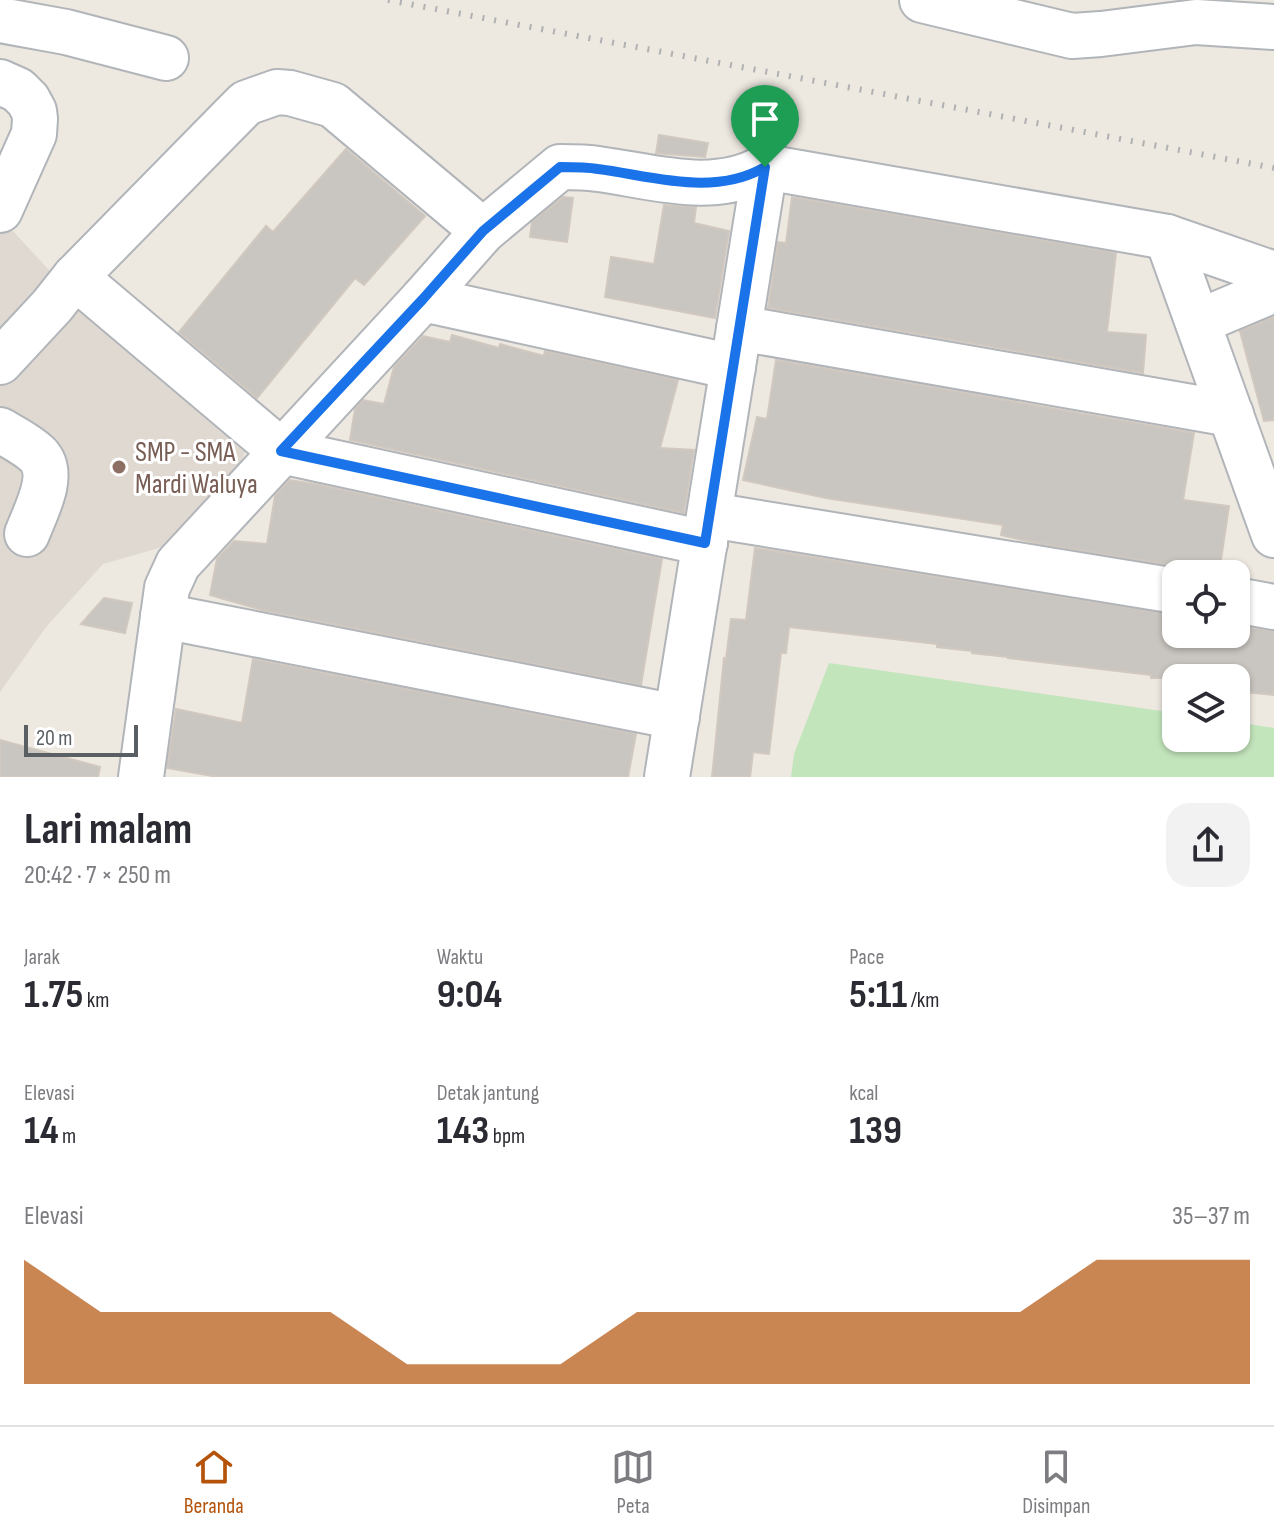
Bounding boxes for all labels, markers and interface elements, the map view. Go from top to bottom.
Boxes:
pin [731,85,799,167]
icon: arrive [743,97,787,141]
place label: SMP - SMA Mardi Waluya [135,436,258,501]
marker: SMP - SMA Mardi Waluya [110,458,128,476]
map controls [1162,560,1250,752]
button: locate [1162,560,1250,648]
button: layers [1162,664,1250,752]
scale bar [24,721,138,757]
text: 20 m [36,725,73,752]
text: Lari malam [24,803,192,856]
button: share [1166,803,1250,887]
text: 20:42 · 7 × 250 m [24,860,171,891]
text: Jarak [24,944,60,971]
text: Waktu [437,944,483,971]
text: Pace [849,944,884,971]
text: 1.75 [24,971,83,1019]
text: 9:04 [437,971,502,1019]
text: 5:11 [849,971,907,1019]
text: km [83,987,109,1014]
text: /km [907,987,939,1014]
text: Elevasi [24,1080,75,1107]
text: Detak jantung [437,1080,539,1107]
text: kcal [849,1080,878,1107]
text: 14 [24,1107,59,1155]
text: 143 [437,1107,489,1155]
text: 139 [849,1107,902,1155]
text: m [59,1123,76,1150]
text: bpm [489,1123,525,1150]
text: Elevasi [24,1201,84,1232]
text: 35–37 m [1172,1201,1250,1232]
tab: Beranda [184,1445,244,1520]
tab: Peta [611,1445,655,1520]
tab: Disimpan [1022,1445,1090,1520]

